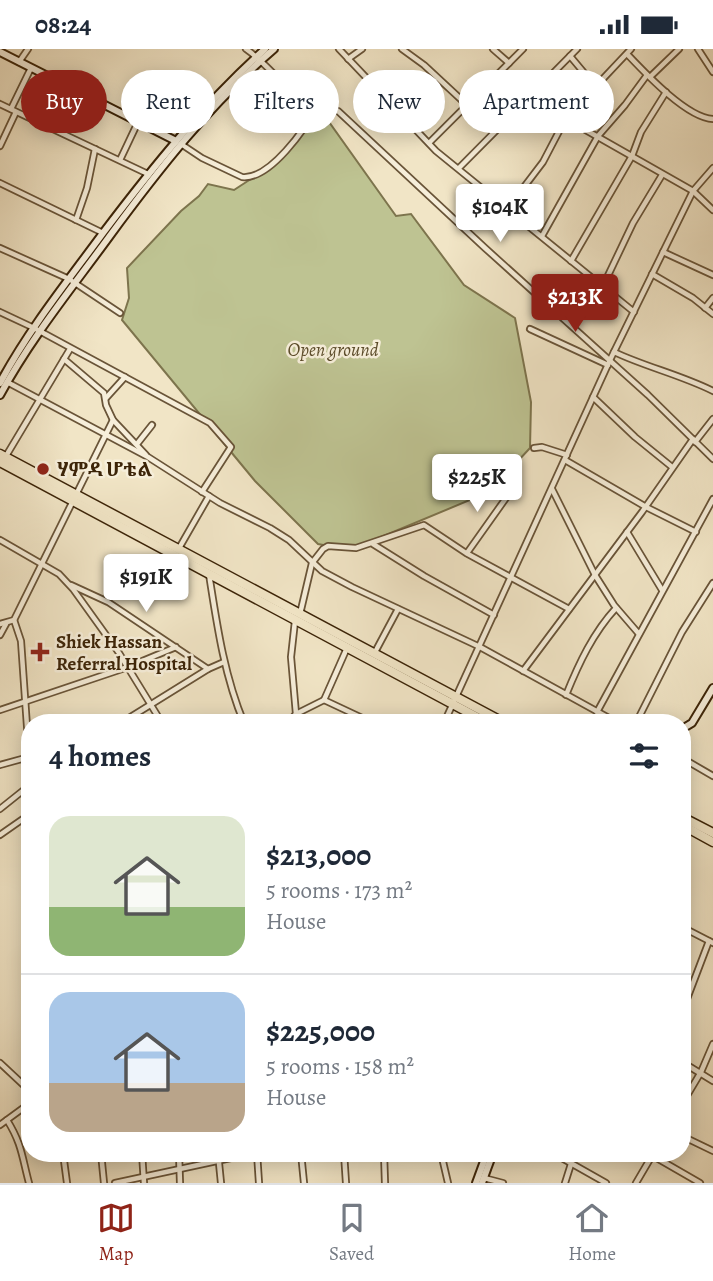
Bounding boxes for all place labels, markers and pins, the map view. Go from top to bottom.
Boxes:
pin: $104K [451,185,549,244]
pin: $213K [526,275,624,334]
pin: $225K [428,455,526,514]
place label: ሃምዳ ሆቴል [57,457,152,483]
marker: ሃምዳ ሆቴል [35,461,51,477]
pin: $191K [97,554,195,614]
place label: Shiek Hassan Referral Hospital [56,629,192,677]
marker: Shiek Hassan Referral Hospital [30,642,50,662]

